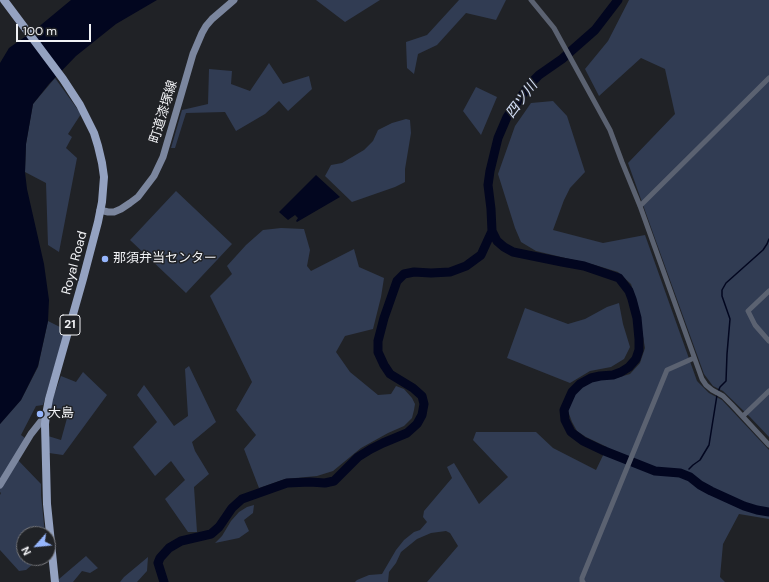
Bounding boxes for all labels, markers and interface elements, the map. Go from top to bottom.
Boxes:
scale bar [18,16,93,42]
text: 100 m [23,23,57,39]
water label: 四ツ川 [503,78,541,122]
street label: 町道漆塚線 [147,79,181,145]
street label: Royal Road [59,230,91,296]
place label: 那須弁当センター [113,251,217,267]
marker: 那須弁当センター [100,254,110,264]
road number: 21 [60,315,80,335]
place label: 大島 [48,406,74,422]
marker: 大島 [35,409,45,419]
north arrow [16,526,56,566]
text: N [18,544,34,558]

